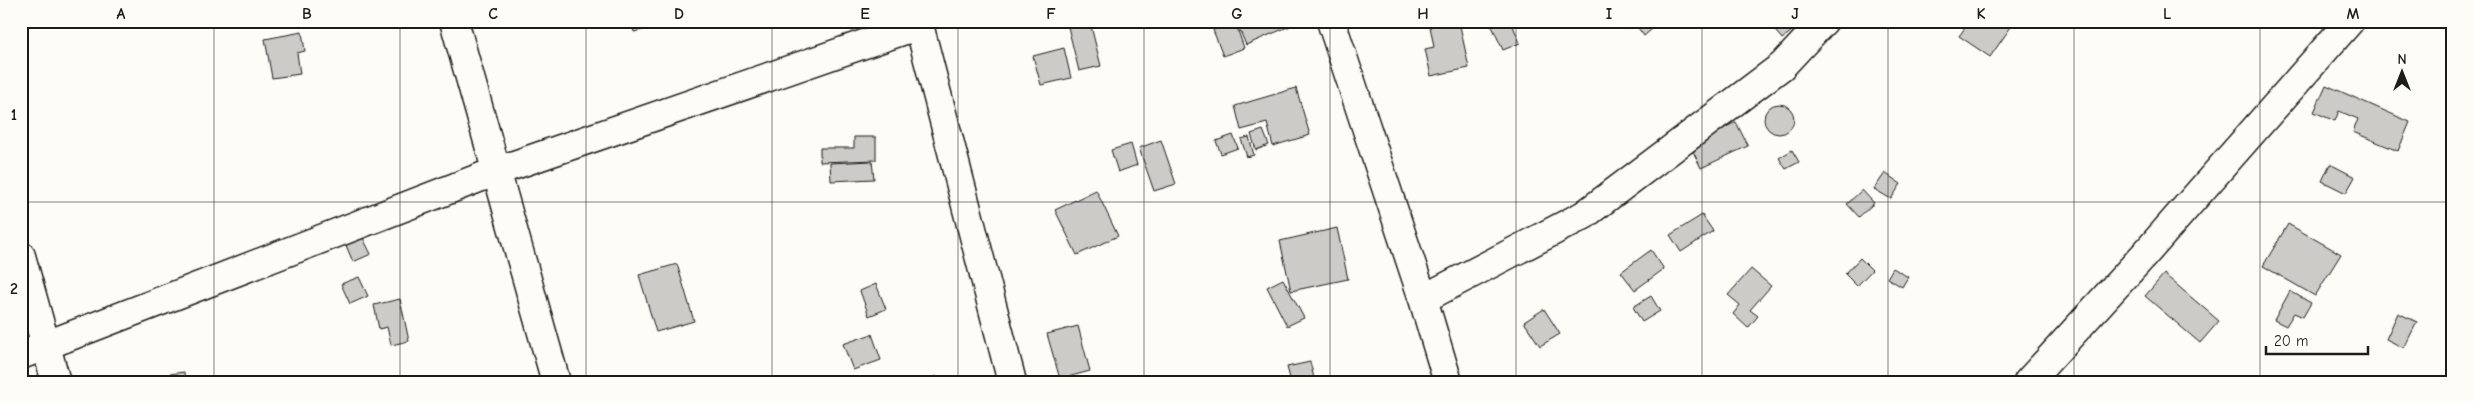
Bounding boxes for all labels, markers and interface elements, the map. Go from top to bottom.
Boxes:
text: A [117,5,126,23]
text: B [302,5,312,23]
text: C [488,5,498,23]
text: D [674,5,684,23]
text: E [860,5,870,23]
text: F [1046,5,1056,23]
text: G [1231,5,1243,23]
text: H [1417,5,1429,23]
text: I [1606,5,1612,23]
text: J [1791,5,1799,23]
text: K [1976,5,1986,23]
text: L [2163,5,2171,23]
text: M [2347,5,2360,23]
north arrow [2376,48,2426,98]
text: N [2397,51,2407,68]
text: 1 [11,106,17,124]
text: 2 [10,280,18,298]
scale bar [2266,323,2369,355]
text: 20 m [2274,332,2308,350]

